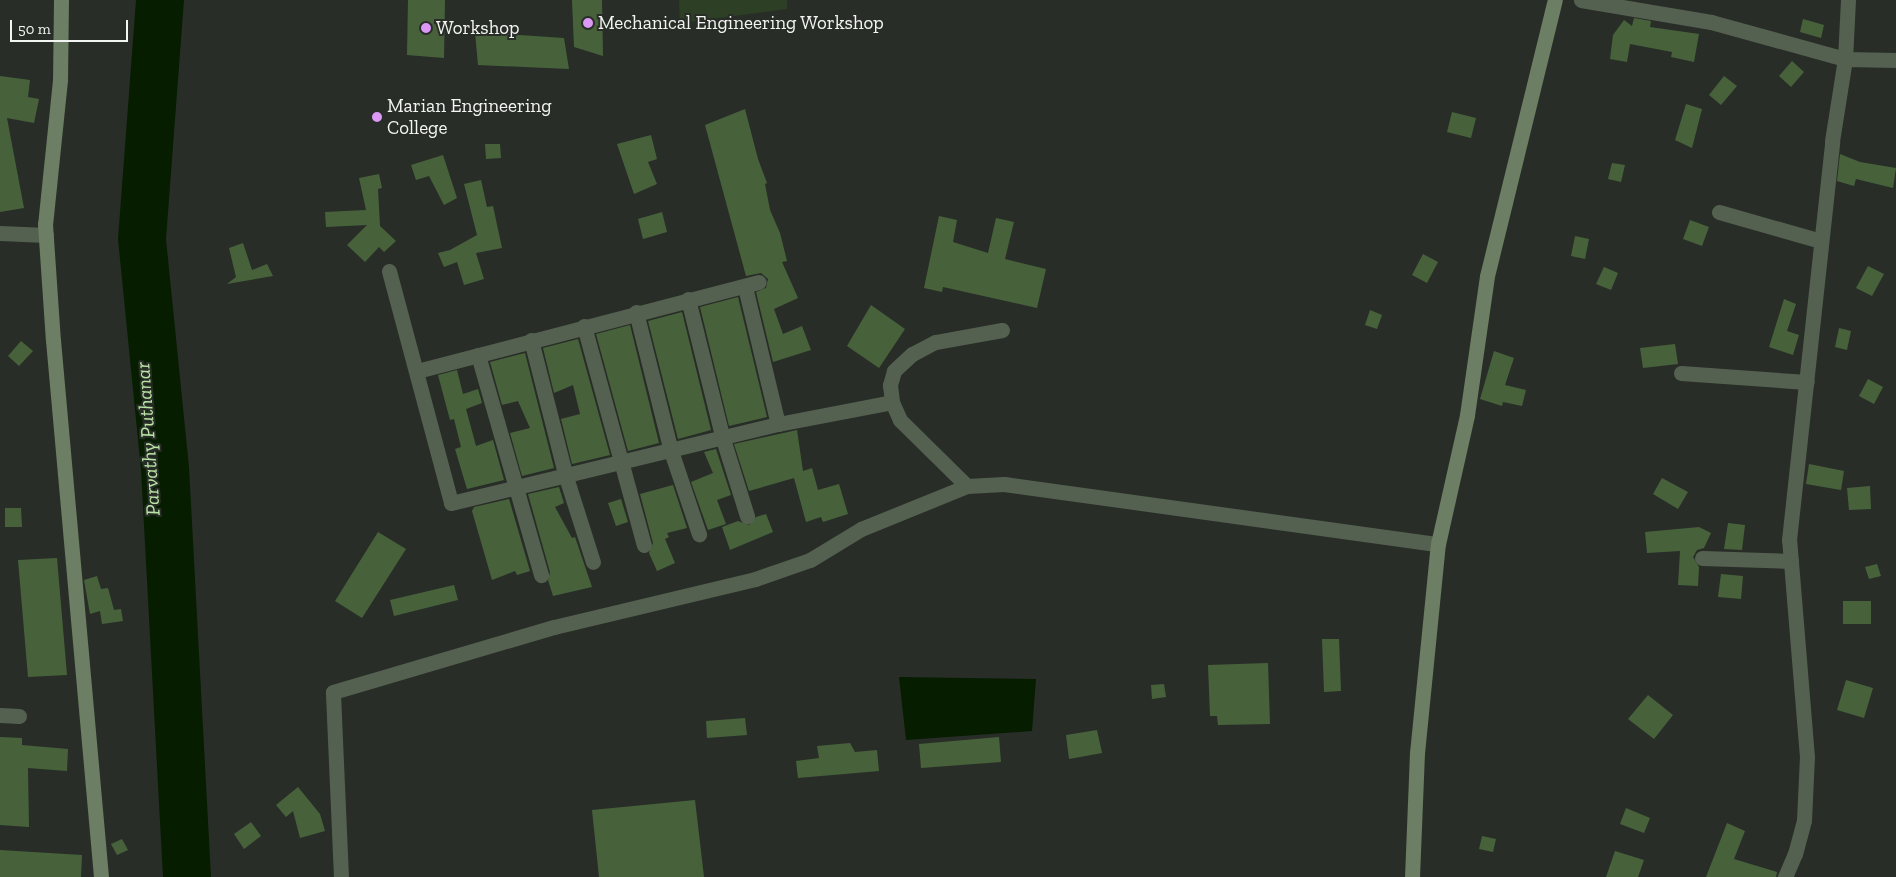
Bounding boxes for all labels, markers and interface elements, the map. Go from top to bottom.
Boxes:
scale bar [12,10,130,42]
place label: Mechanical Engineering Workshop [598,12,884,34]
place label: Workshop [436,17,520,39]
marker: Mechanical Engineering Workshop [582,17,594,29]
text: 50 m [18,20,51,38]
marker: Workshop [420,22,432,34]
place label: Marian Engineering College [387,95,552,139]
marker: Marian Engineering College [371,111,383,123]
water label: Parvathy Puthanar [131,361,165,517]

